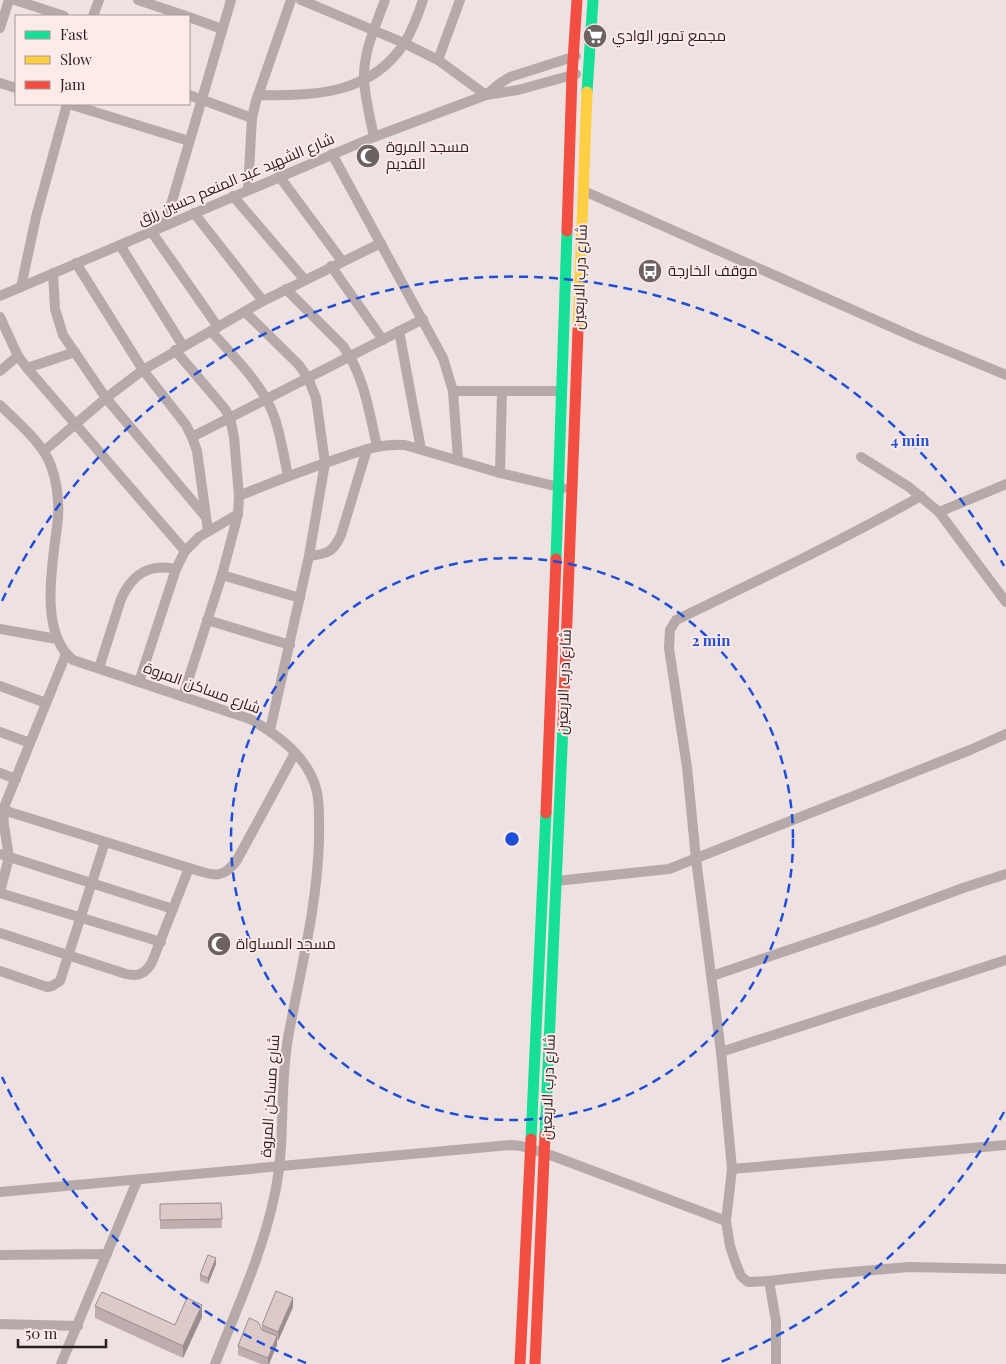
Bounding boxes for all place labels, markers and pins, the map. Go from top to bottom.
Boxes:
supermarket icon: مجمع تمور الوادي [582,23,608,49]
place label: مجمع تمور الوادي [612,25,726,48]
place label: مسجد المروة القديم [386,136,469,174]
mosque icon: مسجد المروة القديم [355,143,381,169]
bus stop icon: موقف الخارجة [637,258,663,284]
place label: موقف الخارجة [668,260,758,280]
centre of rings [503,830,521,848]
mosque icon: مسجد المساواة [206,931,232,957]
place label: مسجد المساواة [236,933,336,953]

